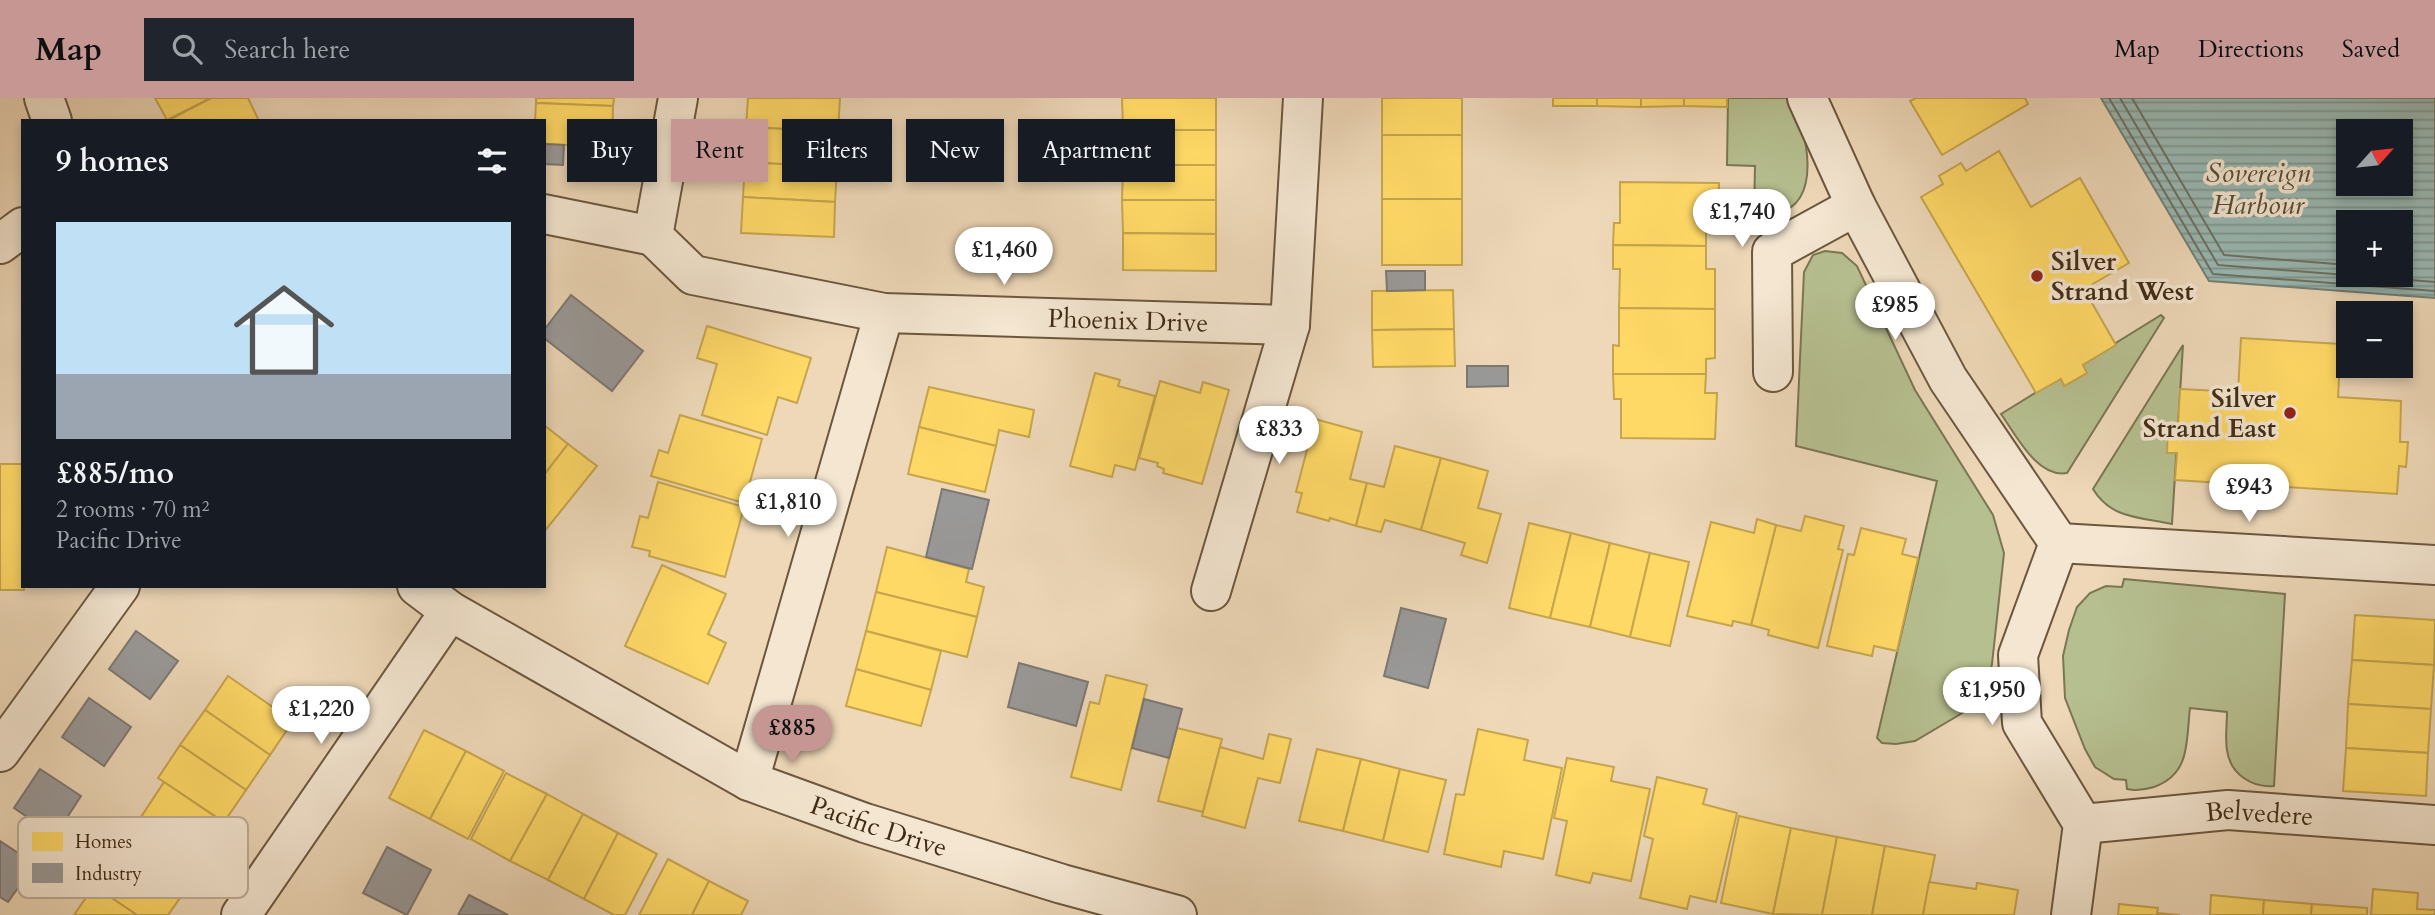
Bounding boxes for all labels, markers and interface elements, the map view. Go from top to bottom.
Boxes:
search box [144,18,634,81]
text: Map [35,27,102,72]
icon: search [168,30,206,68]
text: Search here [224,32,350,67]
text: Map [2114,33,2160,66]
text: Directions [2198,33,2304,66]
text: Saved [2342,33,2400,66]
chip: Buy [567,119,657,182]
chip: Rent [671,119,768,182]
chip: Filters [782,119,892,182]
chip: New [906,119,1004,182]
chip: Apartment [1018,119,1175,182]
north arrow [2336,119,2413,196]
map controls [2336,119,2413,378]
text: 9 homes [56,141,169,182]
icon: filters [473,142,511,180]
water label: Sovereign Harbour [2206,154,2311,224]
pin: £1,740 [1685,190,1799,249]
text: £1,740 [1709,196,1775,227]
button: + [2336,210,2413,287]
pin: £1,460 [947,228,1061,287]
text: £1,460 [971,234,1037,265]
place label: Silver Strand West [2051,244,2194,309]
icon: home [221,267,347,393]
marker: Silver Strand West [2029,268,2045,284]
pin: £985 [1854,282,1936,342]
text: £985 [1871,289,1919,320]
street label: Phoenix Drive [1047,301,1209,341]
button: − [2336,301,2413,378]
place label: Silver Strand East [2143,381,2277,446]
marker: Silver Strand East [2282,405,2298,421]
pin: £833 [1238,406,1320,466]
text: £833 [1255,413,1303,444]
text: £885/mo [56,453,174,494]
pin: £943 [2208,464,2290,524]
text: £943 [2225,471,2273,502]
pin: £1,810 [731,480,845,539]
text: £1,810 [755,486,821,517]
text: 2 rooms · 70 m² [56,494,209,525]
text: Pacific Drive [56,525,182,556]
pin: £1,950 [1935,668,2049,727]
text: £1,950 [1959,674,2025,705]
pin: £1,220 [264,686,378,746]
text: £1,220 [288,693,354,724]
pin: £885 [751,706,833,765]
text: £885 [768,712,816,743]
street label: Pacific Drive [805,788,952,865]
street label: Belvedere [2204,793,2314,834]
legend [18,817,248,898]
text: Homes [75,829,132,855]
text: Industry [75,861,142,887]

